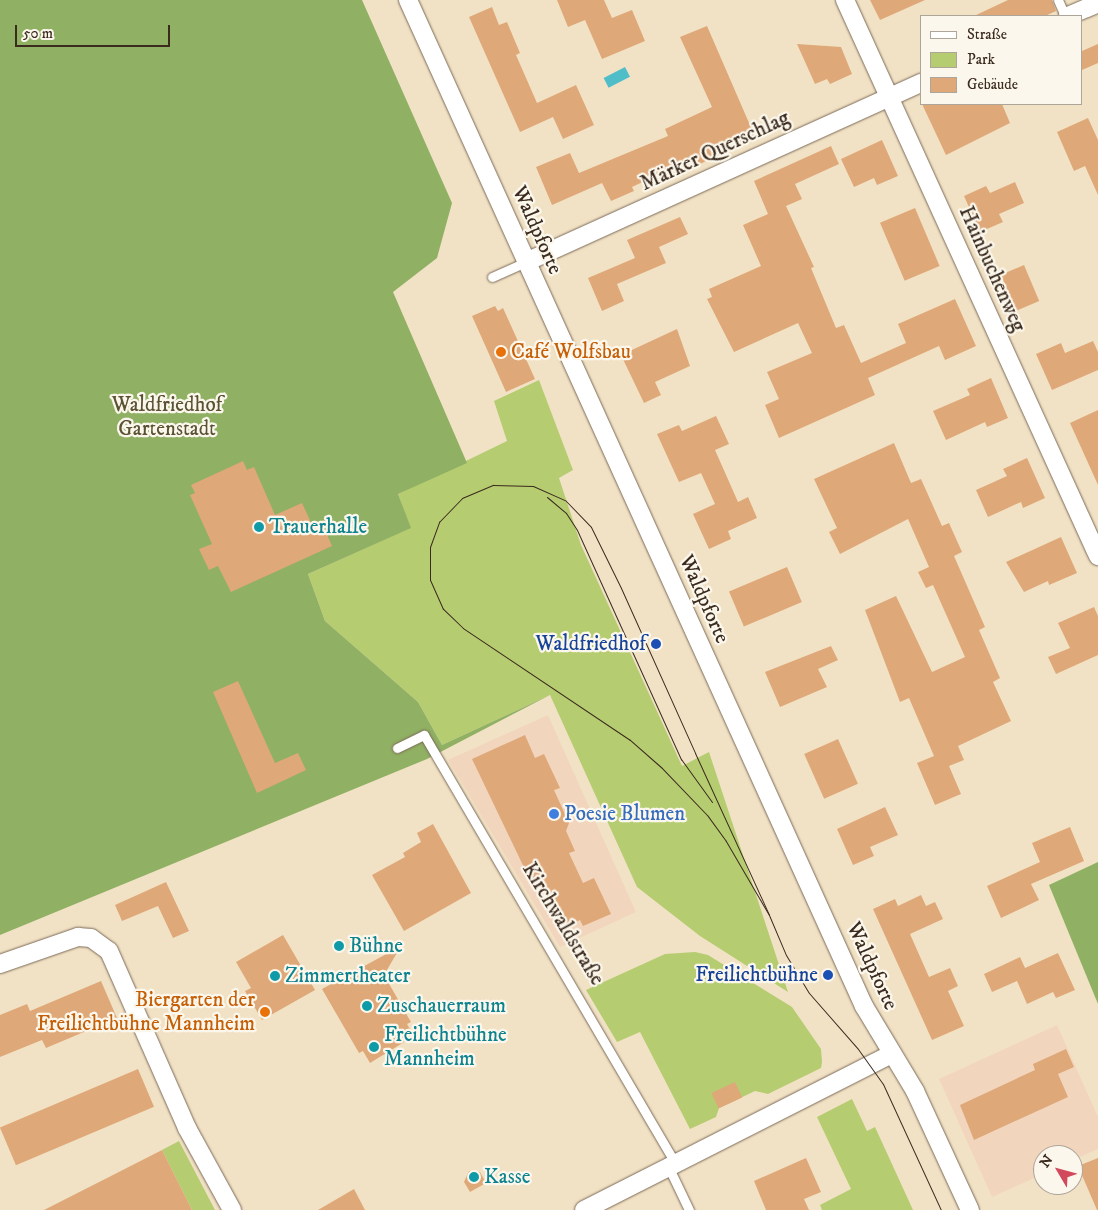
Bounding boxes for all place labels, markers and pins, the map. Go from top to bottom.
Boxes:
place label: Café Wolfsbau [511,339,631,365]
marker: Café Wolfsbau [495,346,507,358]
place label: Trauerhalle [269,514,367,540]
marker: Trauerhalle [253,521,265,533]
place label: Waldfriedhof [535,631,646,657]
marker: Waldfriedhof [650,638,662,650]
place label: Poesie Blumen [564,801,685,827]
marker: Poesie Blumen [548,808,560,820]
place label: Bühne [349,933,403,959]
marker: Bühne [333,940,345,952]
place label: Freilichtbühne [695,962,818,988]
place label: Zimmertheater [285,963,410,989]
marker: Freilichtbühne [822,969,834,981]
marker: Zimmertheater [269,970,281,982]
place label: Biergarten der Freilichtbühne Mannheim [37,987,255,1037]
place label: Zuschauerraum [377,993,506,1019]
marker: Zuschauerraum [361,1000,373,1012]
marker: Biergarten der Freilichtbühne Mannheim [259,1006,271,1018]
place label: Freilichtbühne Mannheim [384,1022,507,1072]
marker: Freilichtbühne Mannheim [368,1041,380,1053]
place label: Kasse [484,1164,530,1190]
marker: Kasse [468,1171,480,1183]

